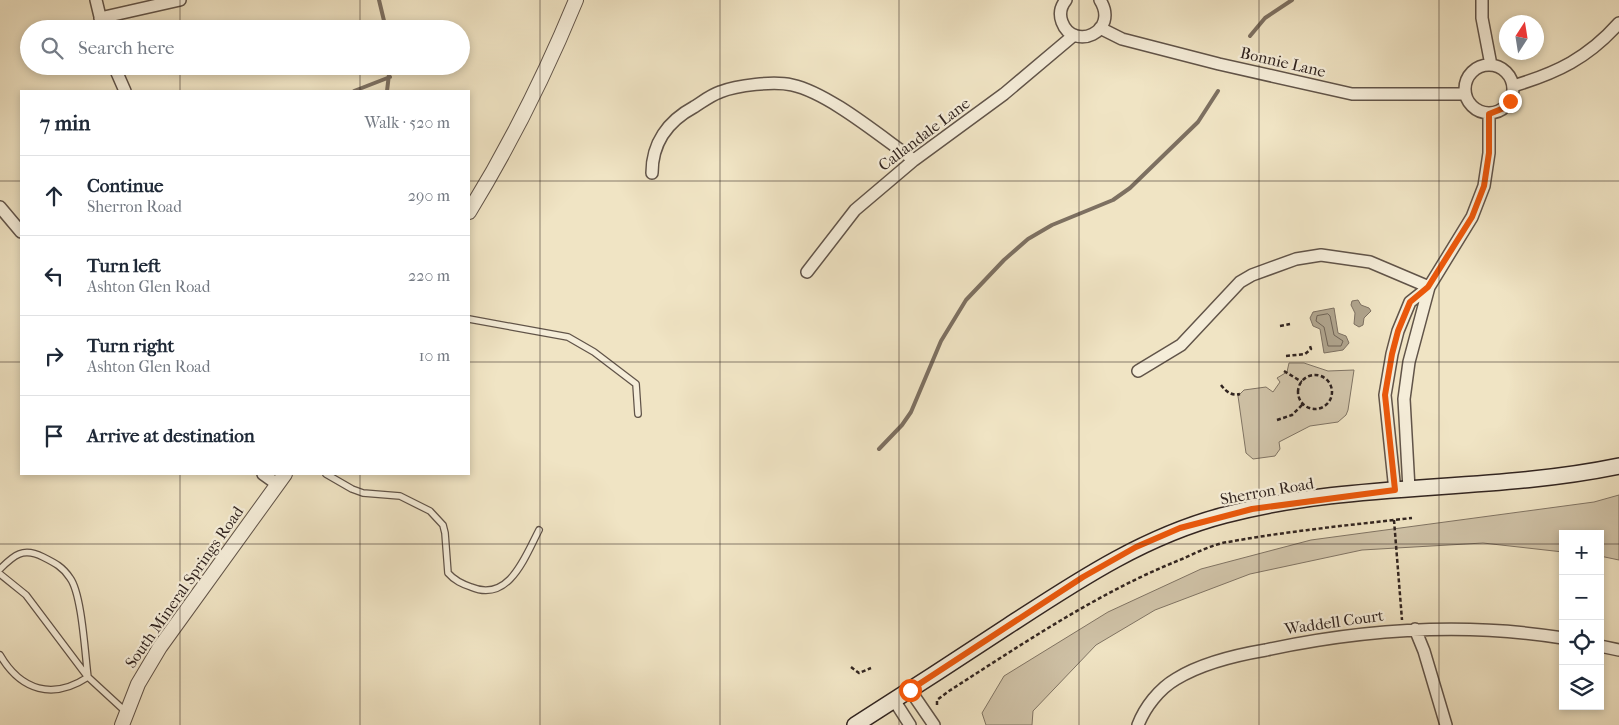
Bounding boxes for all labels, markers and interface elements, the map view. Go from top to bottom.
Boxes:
north arrow [1499,15,1544,60]
search box [20,20,470,75]
icon: search [38,34,66,62]
text: Search here [78,37,174,59]
street label: Bonnie Lane [1238,43,1328,81]
route end [1499,90,1522,113]
street label: Callandale Lane [875,93,974,175]
text: 7 min [40,111,91,135]
text: Walk · 520 m [365,113,450,132]
text: Continue [87,175,163,197]
icon: ahead [40,182,68,210]
text: 290 m [408,186,450,205]
text: Sherron Road [87,197,182,216]
text: Turn left [87,255,161,277]
icon: left [40,262,68,290]
text: 220 m [408,266,450,285]
text: Ashton Glen Road [87,277,210,296]
text: Turn right [87,335,174,357]
icon: right [40,342,68,370]
text: 10 m [419,346,450,365]
text: Ashton Glen Road [87,357,210,376]
icon: arrive [40,422,68,450]
text: Arrive at destination [87,425,255,447]
street label: Sherron Road [1219,473,1316,509]
street label: South Mineral Springs Road [121,502,247,672]
map controls [1559,530,1604,710]
button: + [1559,530,1604,575]
button: − [1559,575,1604,620]
street label: Waddell Court [1282,606,1385,639]
button: locate [1559,620,1604,665]
button: layers [1559,665,1604,710]
route start [899,679,922,702]

